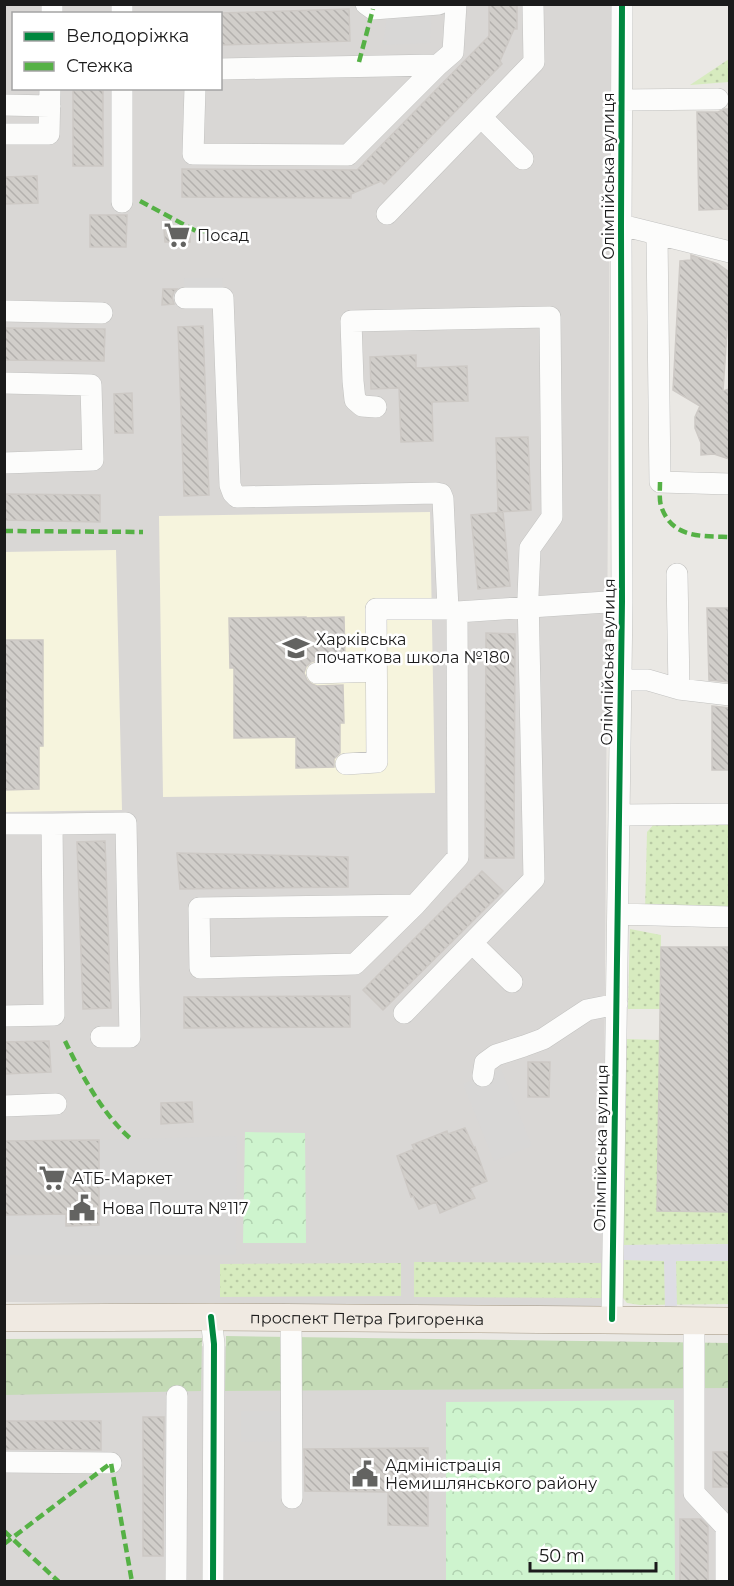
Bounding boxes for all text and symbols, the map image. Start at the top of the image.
legend [12,12,222,90]
text: Велодоріжка [66,25,189,47]
text: Стежка [66,55,133,77]
street label: Олімпійська вулиця [599,92,618,260]
supermarket icon: Посад [162,220,192,250]
place label: Посад [197,226,249,245]
street label: Олімпійська вулиця [597,578,619,746]
place label: Харківська початкова школа №180 [316,630,510,667]
school or university icon: Харківська початкова школа №180 [281,633,311,663]
street label: Олімпійська вулиця [590,1064,612,1232]
supermarket icon: АТБ-Маркет [37,1163,67,1193]
place label: АТБ-Маркет [72,1169,173,1188]
public building icon: Нова Пошта №117 [67,1193,97,1223]
place label: Нова Пошта №117 [102,1199,249,1218]
street label: проспект Петра Григоренка [250,1308,484,1329]
place label: Адміністрація Немишлянського району [385,1456,597,1493]
public building icon: Адміністрація Немишлянського району [350,1459,380,1489]
scale bar [530,1535,656,1573]
text: 50 m [539,1545,585,1567]

